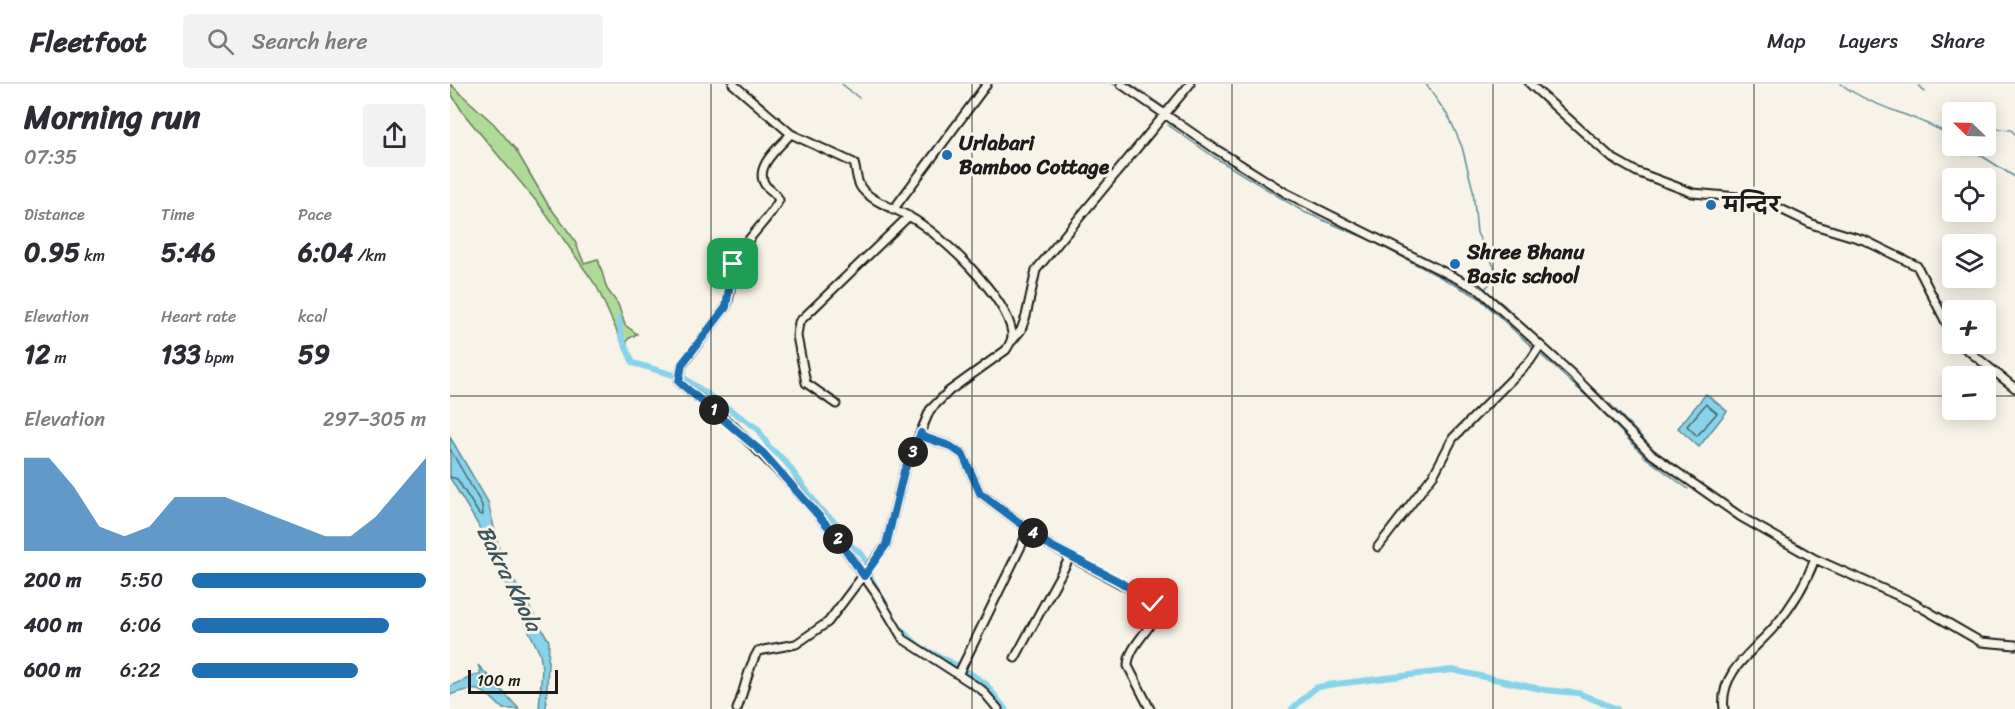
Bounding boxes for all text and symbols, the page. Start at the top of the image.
search box [183,14,603,68]
text: Fleetfoot [30,17,147,66]
text: Search here [252,22,368,61]
text: Map [1767,22,1806,60]
text: Layers [1839,22,1898,60]
text: Share [1931,22,1985,60]
icon: search [204,25,237,58]
text: Morning run [24,88,200,146]
north arrow [1942,102,1996,156]
map controls [1942,102,1996,420]
button: share [363,104,426,167]
place label: Urlabari Bamboo Cottage [959,124,1110,186]
text: 07:35 [24,140,77,175]
marker: Urlabari Bamboo Cottage [940,148,954,162]
button: locate [1942,168,1996,222]
place label: मन्दिर [1721,186,1781,224]
marker: मन्दिर [1704,198,1718,212]
text: Distance [24,200,85,229]
text: Time [161,200,195,229]
text: Pace [298,200,332,229]
text: 0.95 [24,229,80,275]
text: 5:46 [161,229,216,275]
text: 6:04 [298,229,353,275]
place label: Shree Bhanu Basic school [1466,233,1585,295]
button: layers [1942,234,1996,288]
pin [707,238,758,289]
text: km [80,241,105,270]
text: /km [353,241,386,270]
icon: arrive [716,247,749,280]
marker: Shree Bhanu Basic school [1448,257,1462,271]
button: + [1942,300,1996,354]
text: Elevation [24,302,89,331]
text: Heart rate [161,302,236,331]
text: kcal [298,302,327,331]
text: 12 [24,331,50,377]
text: 133 [161,331,201,377]
text: 59 [298,331,330,377]
text: m [50,343,67,372]
text: bpm [201,343,234,372]
button: − [1942,366,1996,420]
pin: 1 [699,395,729,425]
text: 1 [711,395,717,424]
text: Elevation [24,402,105,437]
text: 297–305 m [323,402,426,437]
pin: 3 [898,437,928,467]
text: 3 [909,437,917,466]
water label: Bakra Khola [466,518,554,640]
pin: 4 [1018,518,1048,548]
text: 4 [1028,518,1038,547]
pin: 2 [823,524,853,554]
text: 2 [833,524,843,553]
text: 200 m [24,563,81,598]
text: 5:50 [120,563,163,598]
pin [1127,578,1178,629]
icon: check [1136,587,1169,620]
text: 400 m [24,608,82,643]
text: 6:06 [120,608,161,643]
text: 600 m [24,653,81,688]
text: 6:22 [120,653,160,688]
text: 100 m [477,666,521,695]
scale bar [468,667,558,694]

